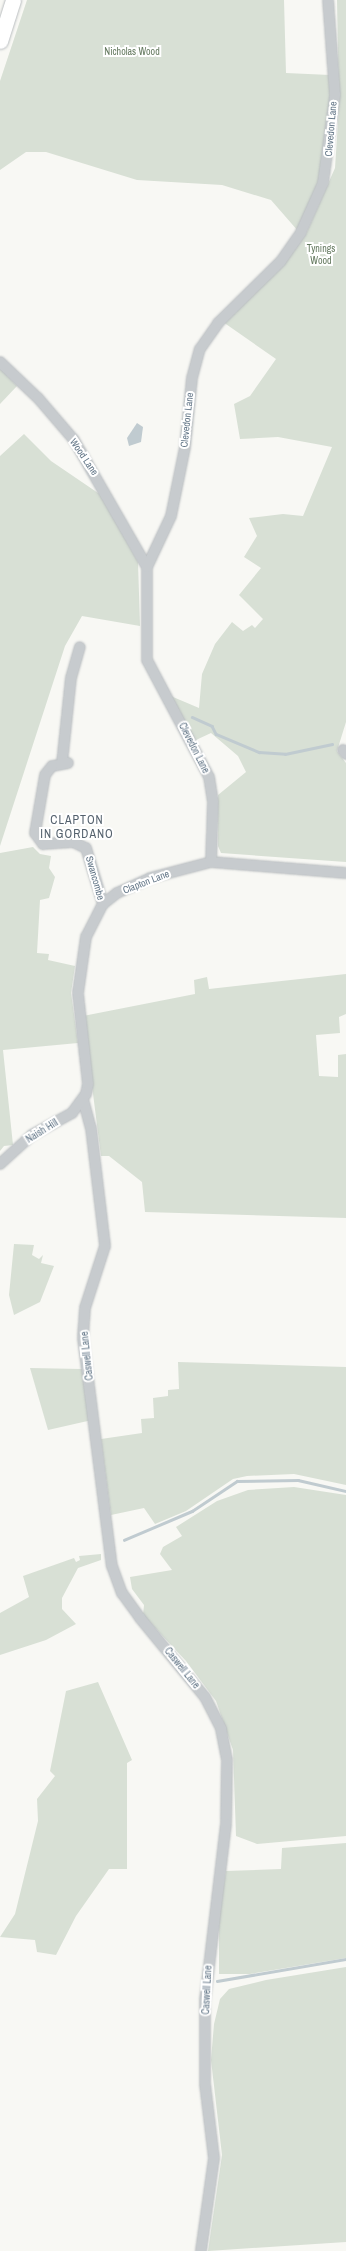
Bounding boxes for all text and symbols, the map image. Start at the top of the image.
park label: Nicholas Wood [104,46,160,58]
street label: Clevedon Lane [323,101,339,157]
park label: Tynings Wood [307,242,335,266]
street label: Clevedon Lane [178,392,196,448]
street label: Wood Lane [67,436,101,478]
street label: Clevedon Lane [176,721,212,775]
district label: CLAPTON IN GORDANO [40,814,114,842]
street label: Swancombe [83,855,107,901]
street label: Clapton Lane [121,868,171,896]
street label: Naish Hill [24,1116,60,1146]
street label: Caswell Lane [78,1331,96,1381]
street label: Caswell Lane [162,1645,202,1691]
street label: Caswell Lane [200,1965,214,2015]

